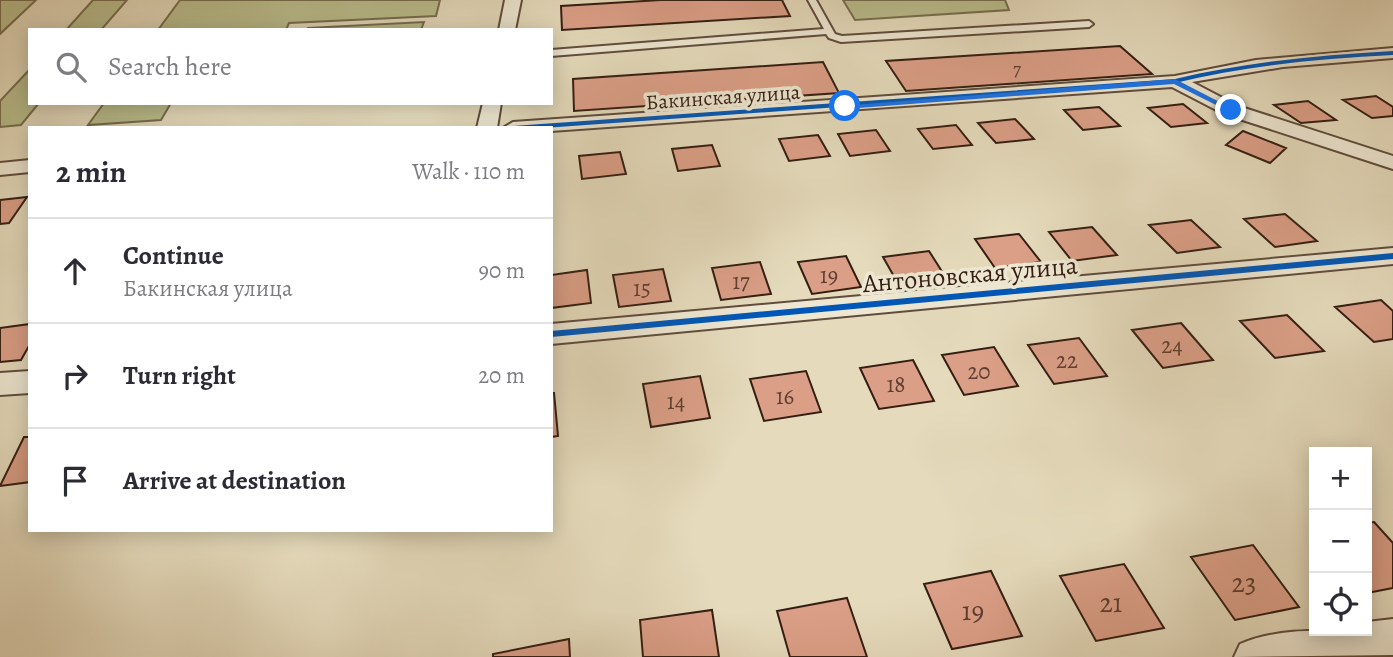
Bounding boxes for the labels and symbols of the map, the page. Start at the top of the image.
house number: 7 [1013,56,1021,82]
street label: Бакинская улица [645,78,801,116]
route start [829,90,860,121]
route end [1215,94,1246,125]
street label: Антоновская улица [860,248,1079,301]
house number: 19 [820,260,838,291]
house number: 17 [732,266,750,297]
house number: 15 [633,273,651,304]
house number: 24 [1161,330,1183,361]
house number: 22 [1056,345,1078,376]
house number: 20 [967,356,991,387]
house number: 18 [886,369,906,400]
house number: 16 [776,381,794,412]
house number: 14 [667,386,685,417]
house number: 23 [1232,564,1256,602]
house number: 21 [1100,584,1122,622]
house number: 19 [962,592,984,630]

